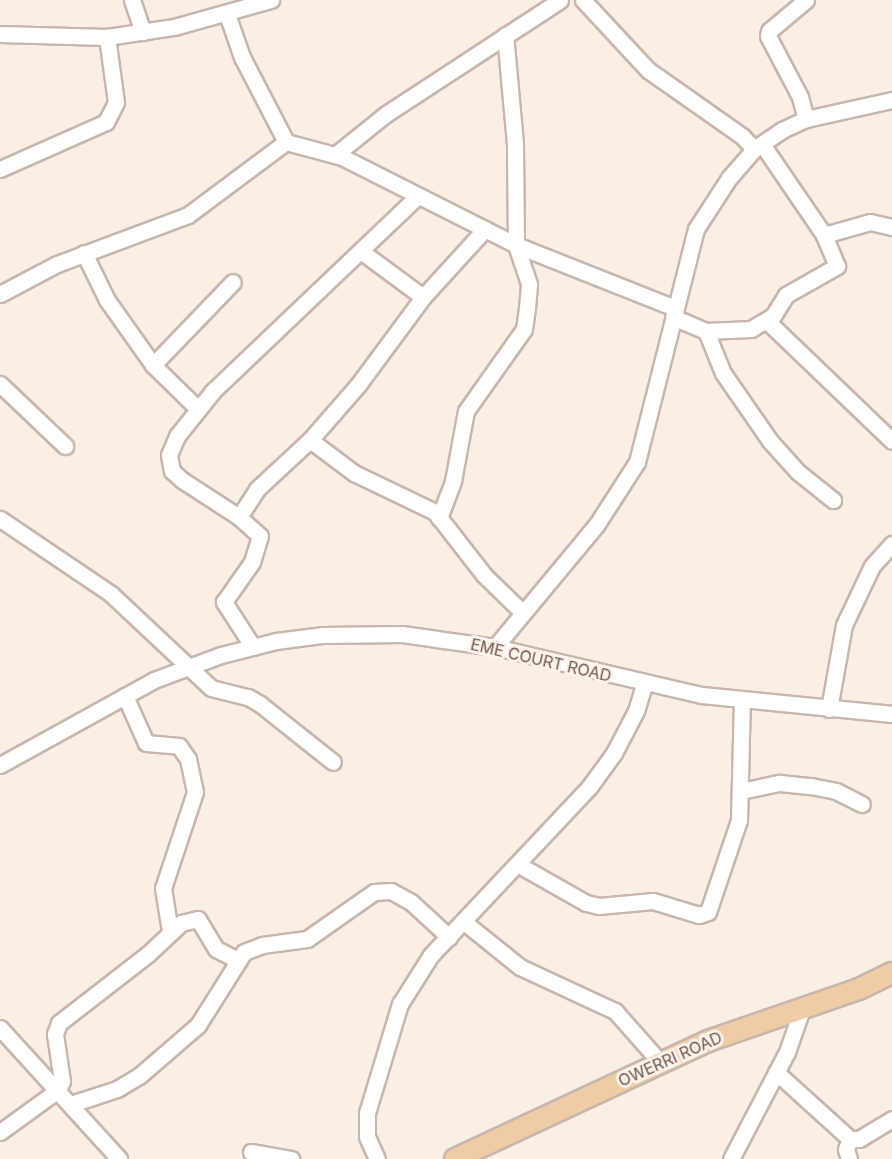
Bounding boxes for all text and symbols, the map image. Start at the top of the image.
street label: EME COURT ROAD [469,634,613,686]
street label: OWERRI ROAD [615,1028,725,1090]

